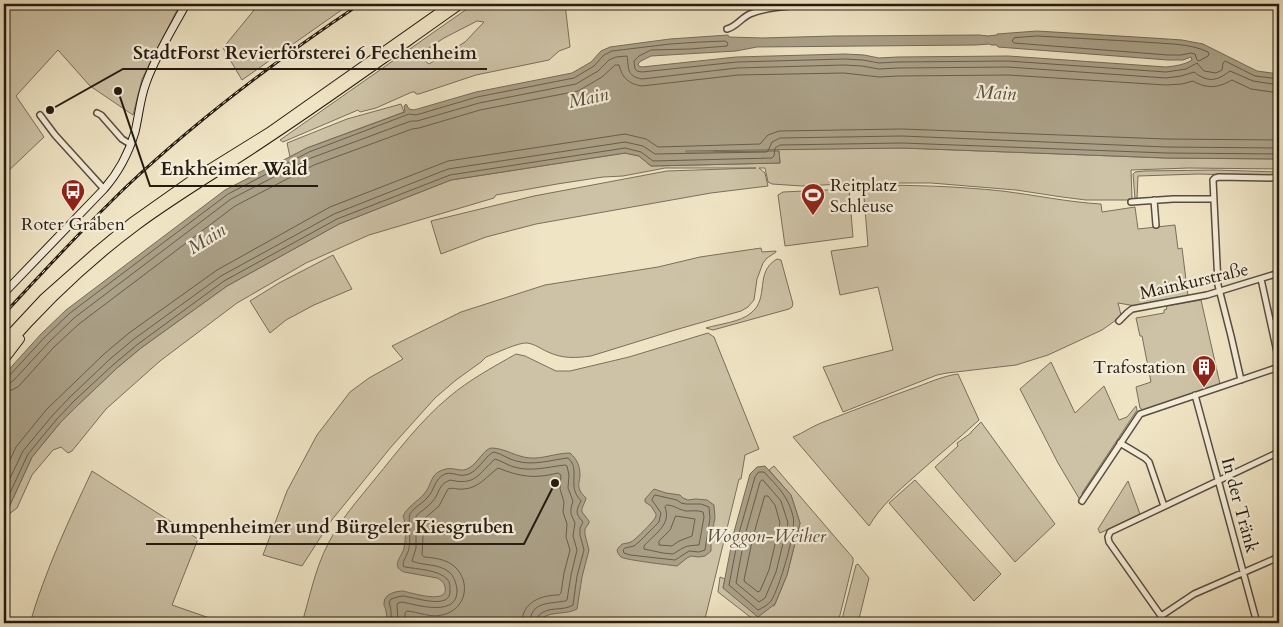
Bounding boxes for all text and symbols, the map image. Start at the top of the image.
callout: StadtForst Revierförsterei 6 Fechenheim [123,35,487,69]
text: StadtForst Revierförsterei 6 Fechenheim [133,40,478,66]
water label: Main [975,79,1018,107]
water label: Main [566,81,611,115]
callout: Enkheimer Wald [150,152,318,186]
text: Enkheimer Wald [160,156,308,182]
place label: Reitplatz Schleuse [830,173,897,219]
bus stop icon: Roter Graben [60,178,86,212]
sports icon: Reitplatz Schleuse [800,182,826,216]
place label: Roter Graben [21,212,126,237]
water label: Main [183,217,231,261]
street label: Mainkurstraße [1137,257,1251,306]
building icon: Trafostation [1191,354,1217,388]
place label: Trafostation [1093,355,1187,380]
street label: In der Tränk [1215,455,1264,556]
callout: Rumpenheimer und Bürgeler Kiesgruben [146,510,524,544]
text: Rumpenheimer und Bürgeler Kiesgruben [156,514,515,540]
water label: Woggon-Weiher [706,523,827,549]

